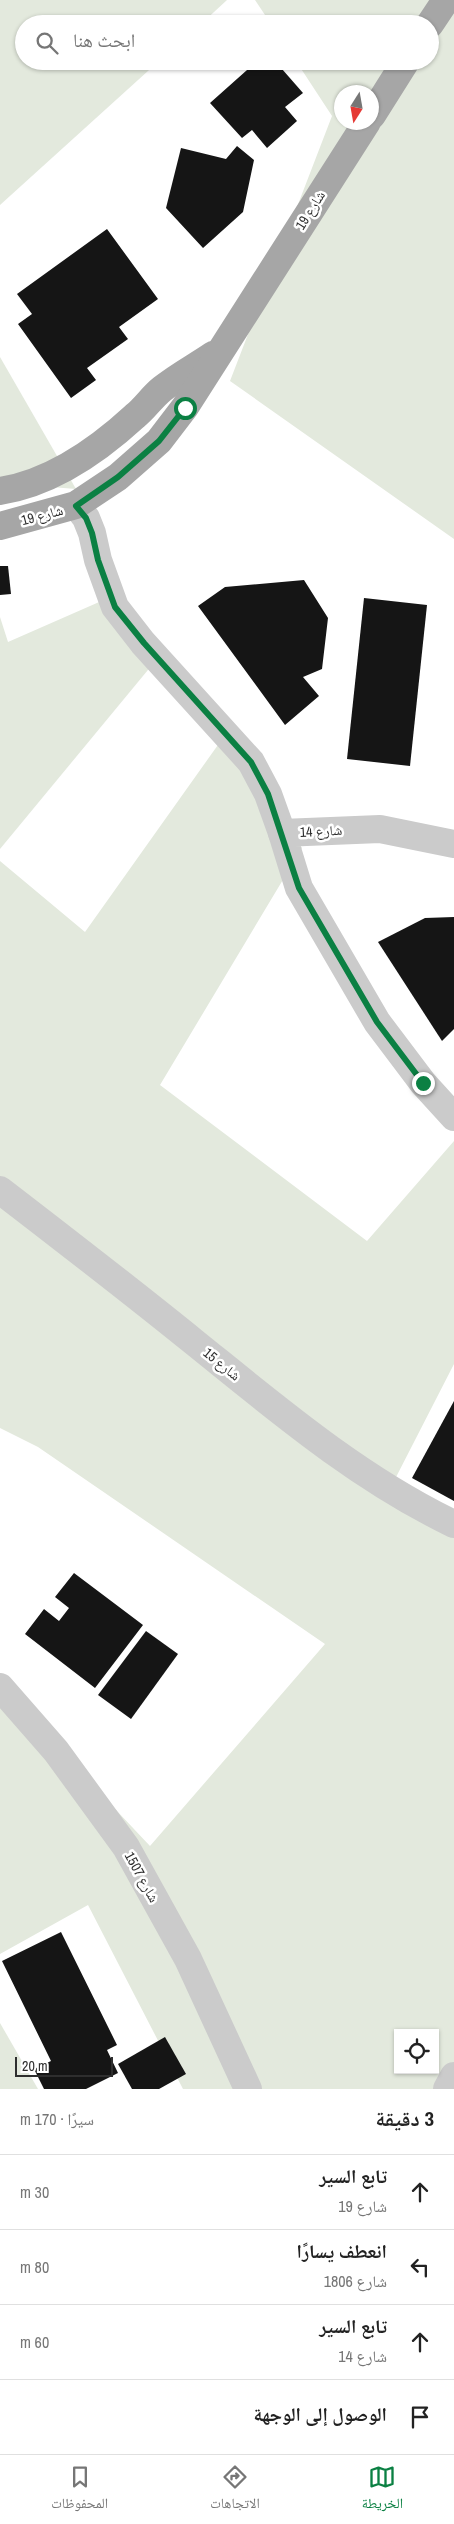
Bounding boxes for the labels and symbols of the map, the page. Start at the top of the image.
north arrow [334,85,379,130]
street label: شارع 19 [291,187,330,233]
route start [174,397,197,420]
street label: شارع 19 [19,501,65,530]
street label: شارع 14 [299,821,343,842]
route end [412,1072,435,1095]
street label: شارع 15 [199,1344,244,1385]
street label: شارع 1507 [120,1848,163,1906]
scale bar [15,2054,112,2077]

